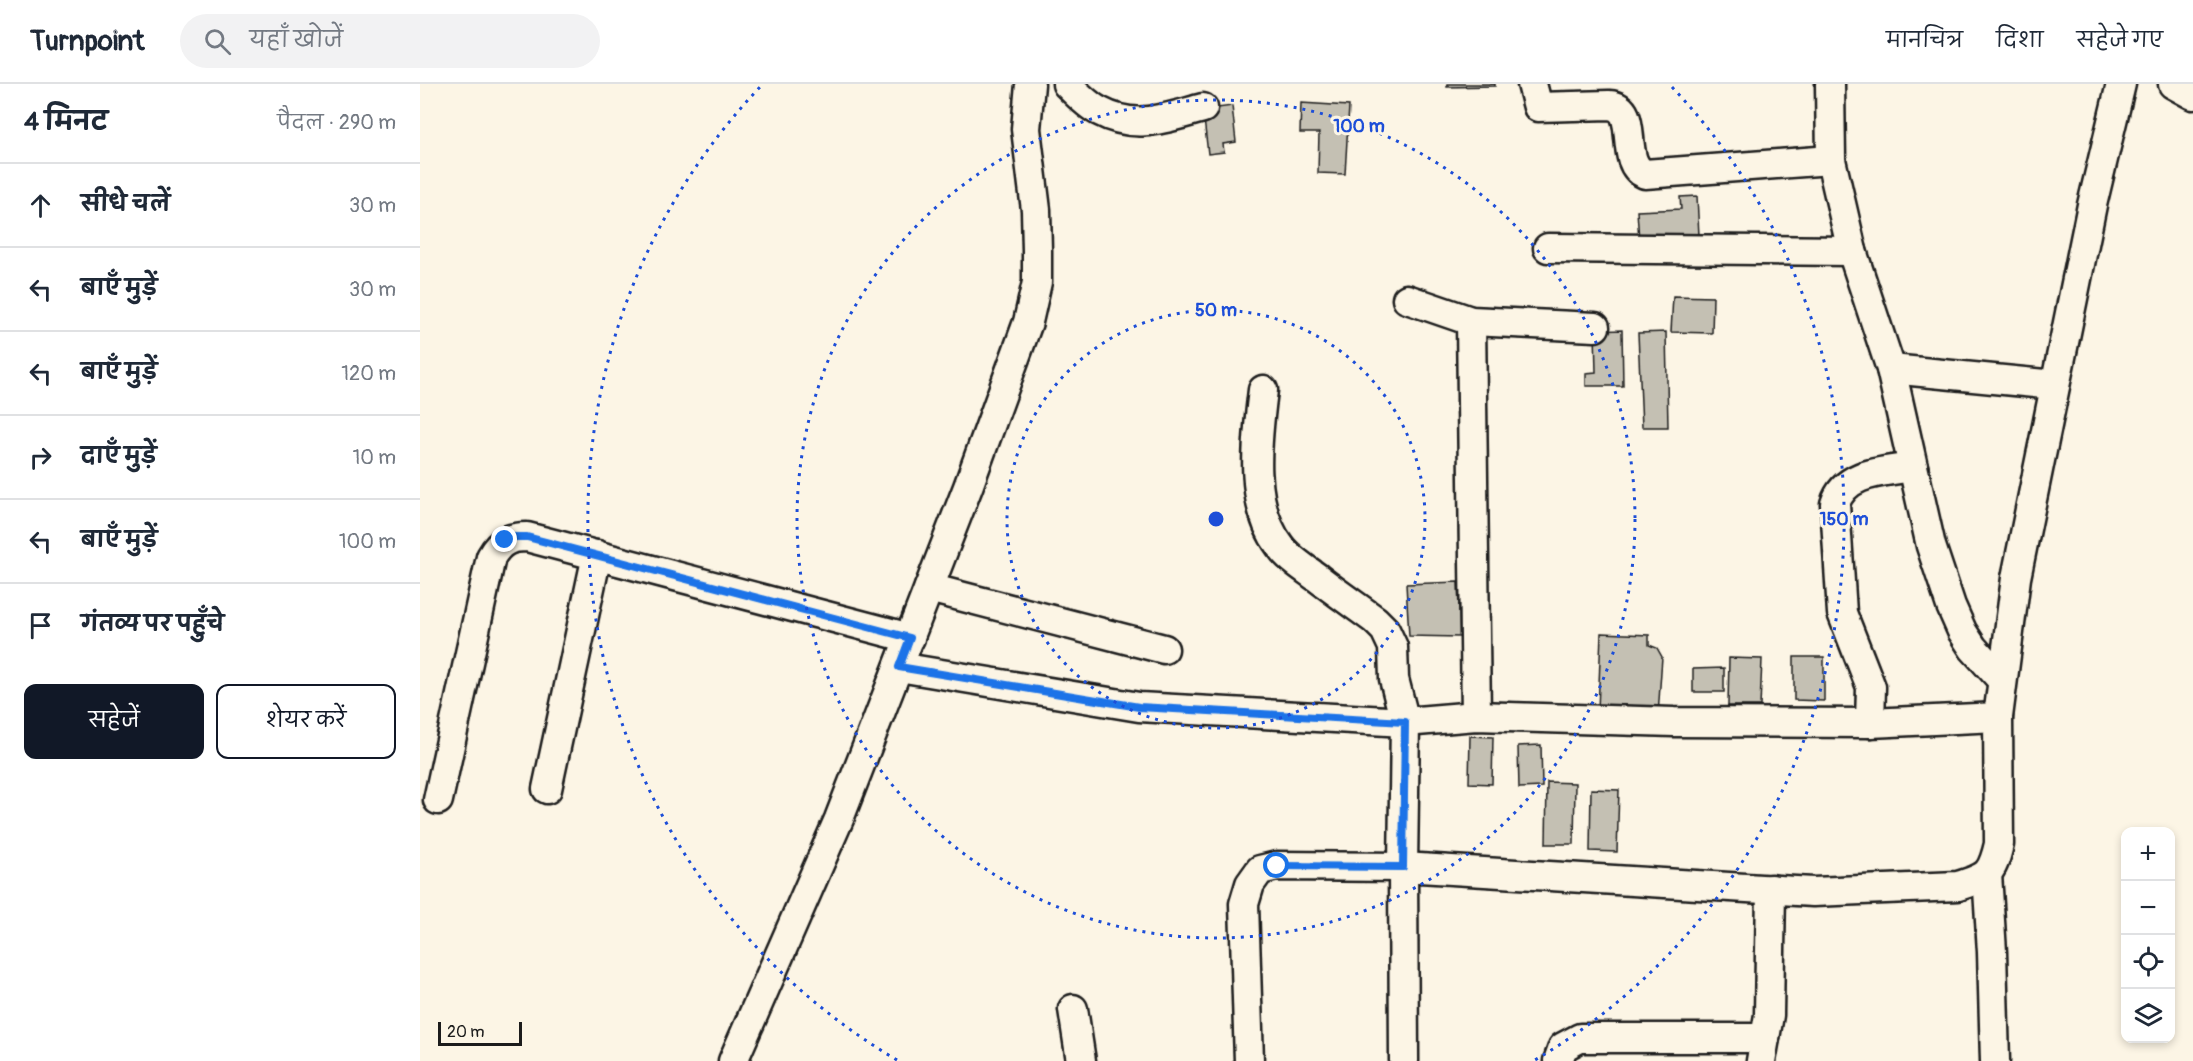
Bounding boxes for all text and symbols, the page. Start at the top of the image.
search box [180,14,600,68]
text: Turnpoint [30,24,144,59]
icon: search [201,25,234,58]
text: यहाँ खोजें [249,26,343,54]
text: मानचित्र [1886,27,1963,54]
text: दिशा [1996,27,2044,54]
text: सहेजे गए [2077,27,2163,54]
text: 4 मिनट [24,106,108,138]
text: पैदल · 290 m [277,110,396,135]
text: 100 m [1333,115,1385,138]
icon: ahead [24,189,57,222]
text: सीधे चलें [81,190,170,218]
text: 30 m [349,193,396,218]
icon: left [24,273,57,306]
text: बाएँ मुड़ें [81,274,157,302]
text: 30 m [349,277,396,302]
text: 50 m [1195,299,1237,322]
icon: left [24,357,57,390]
text: बाएँ मुड़ें [81,358,157,386]
text: 120 m [341,361,396,386]
icon: right [24,441,57,474]
text: दाएँ मुड़ें [81,442,157,470]
text: 10 m [352,445,396,470]
text: 150 m [1820,508,1869,531]
centre of rings [1206,509,1226,529]
icon: left [24,525,57,558]
text: बाएँ मुड़ें [81,526,157,554]
route end [491,526,517,552]
text: 100 m [339,529,396,554]
icon: arrive [24,609,57,642]
text: गंतव्य पर पहुँचे [81,610,224,638]
button: सहेजें [24,684,204,759]
button: शेयर करें [216,684,396,759]
map controls [2121,827,2175,1043]
button: + [2121,827,2175,881]
route start [1263,852,1289,878]
button: − [2121,881,2175,935]
button: locate [2121,935,2175,989]
button: layers [2121,989,2175,1043]
scale bar [438,1019,522,1046]
text: 20 m [447,1022,485,1042]

